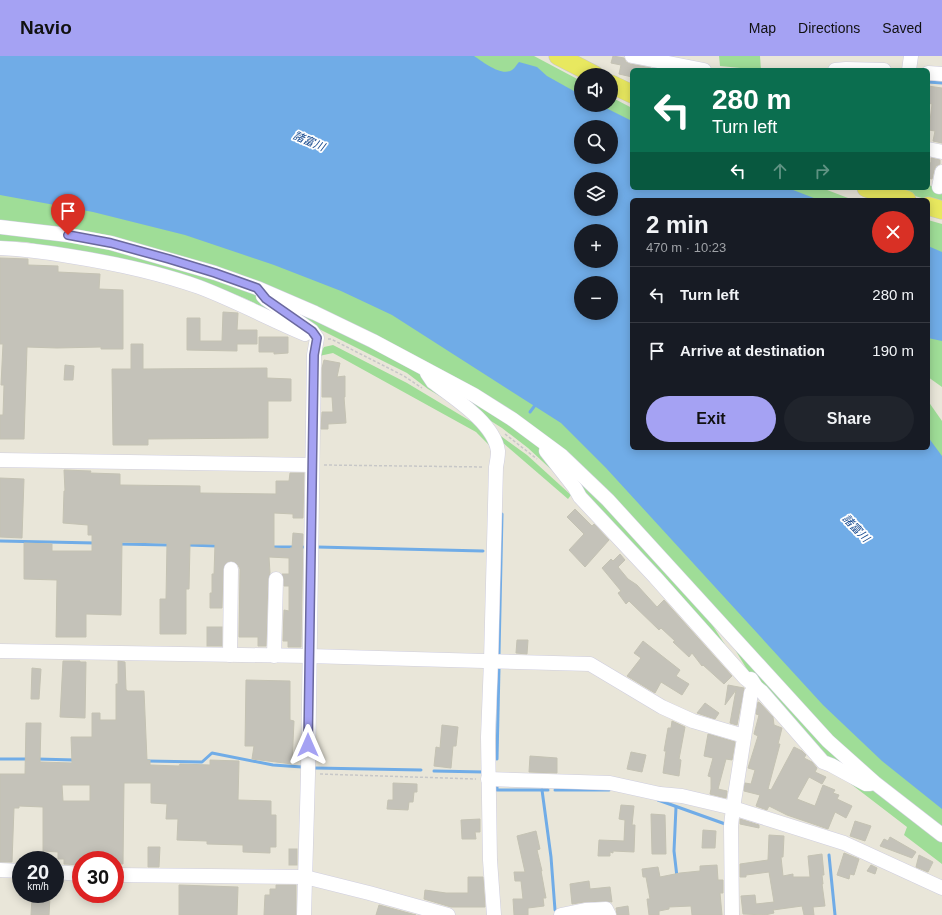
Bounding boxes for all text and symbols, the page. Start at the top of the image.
text: Navio [20,17,72,38]
text: Map [749,20,776,36]
text: Directions [798,20,860,36]
text: Saved [882,20,922,36]
map controls [574,68,618,320]
button: sound [574,68,618,112]
icon: left [646,84,698,136]
text: 280 m [712,84,791,115]
text: Turn left [712,117,777,137]
button: search [574,120,618,164]
water label: 諸富川 [291,129,327,153]
icon: left [727,160,749,182]
icon: ahead [769,160,791,182]
icon: right [811,160,833,182]
button: layers [574,172,618,216]
pin [51,194,85,235]
icon: arrive [57,200,79,222]
text: 2 min [646,211,709,238]
button: close [872,211,914,253]
button: + [574,224,618,268]
text: 470 m · 10:23 [646,240,726,255]
button: − [574,276,618,320]
icon: left [646,284,668,306]
text: Turn left [680,286,739,303]
text: 280 m [872,286,914,303]
icon: arrive [646,340,668,362]
text: Arrive at destination [680,342,825,359]
text: 190 m [872,342,914,359]
button: Exit [646,396,776,442]
button: Share [784,396,914,442]
water label: 諸富川 [840,512,872,545]
position arrow [287,724,329,766]
speed limit sign: 30 [72,851,124,903]
text: 20 [27,861,49,883]
text: km/h [27,881,49,892]

